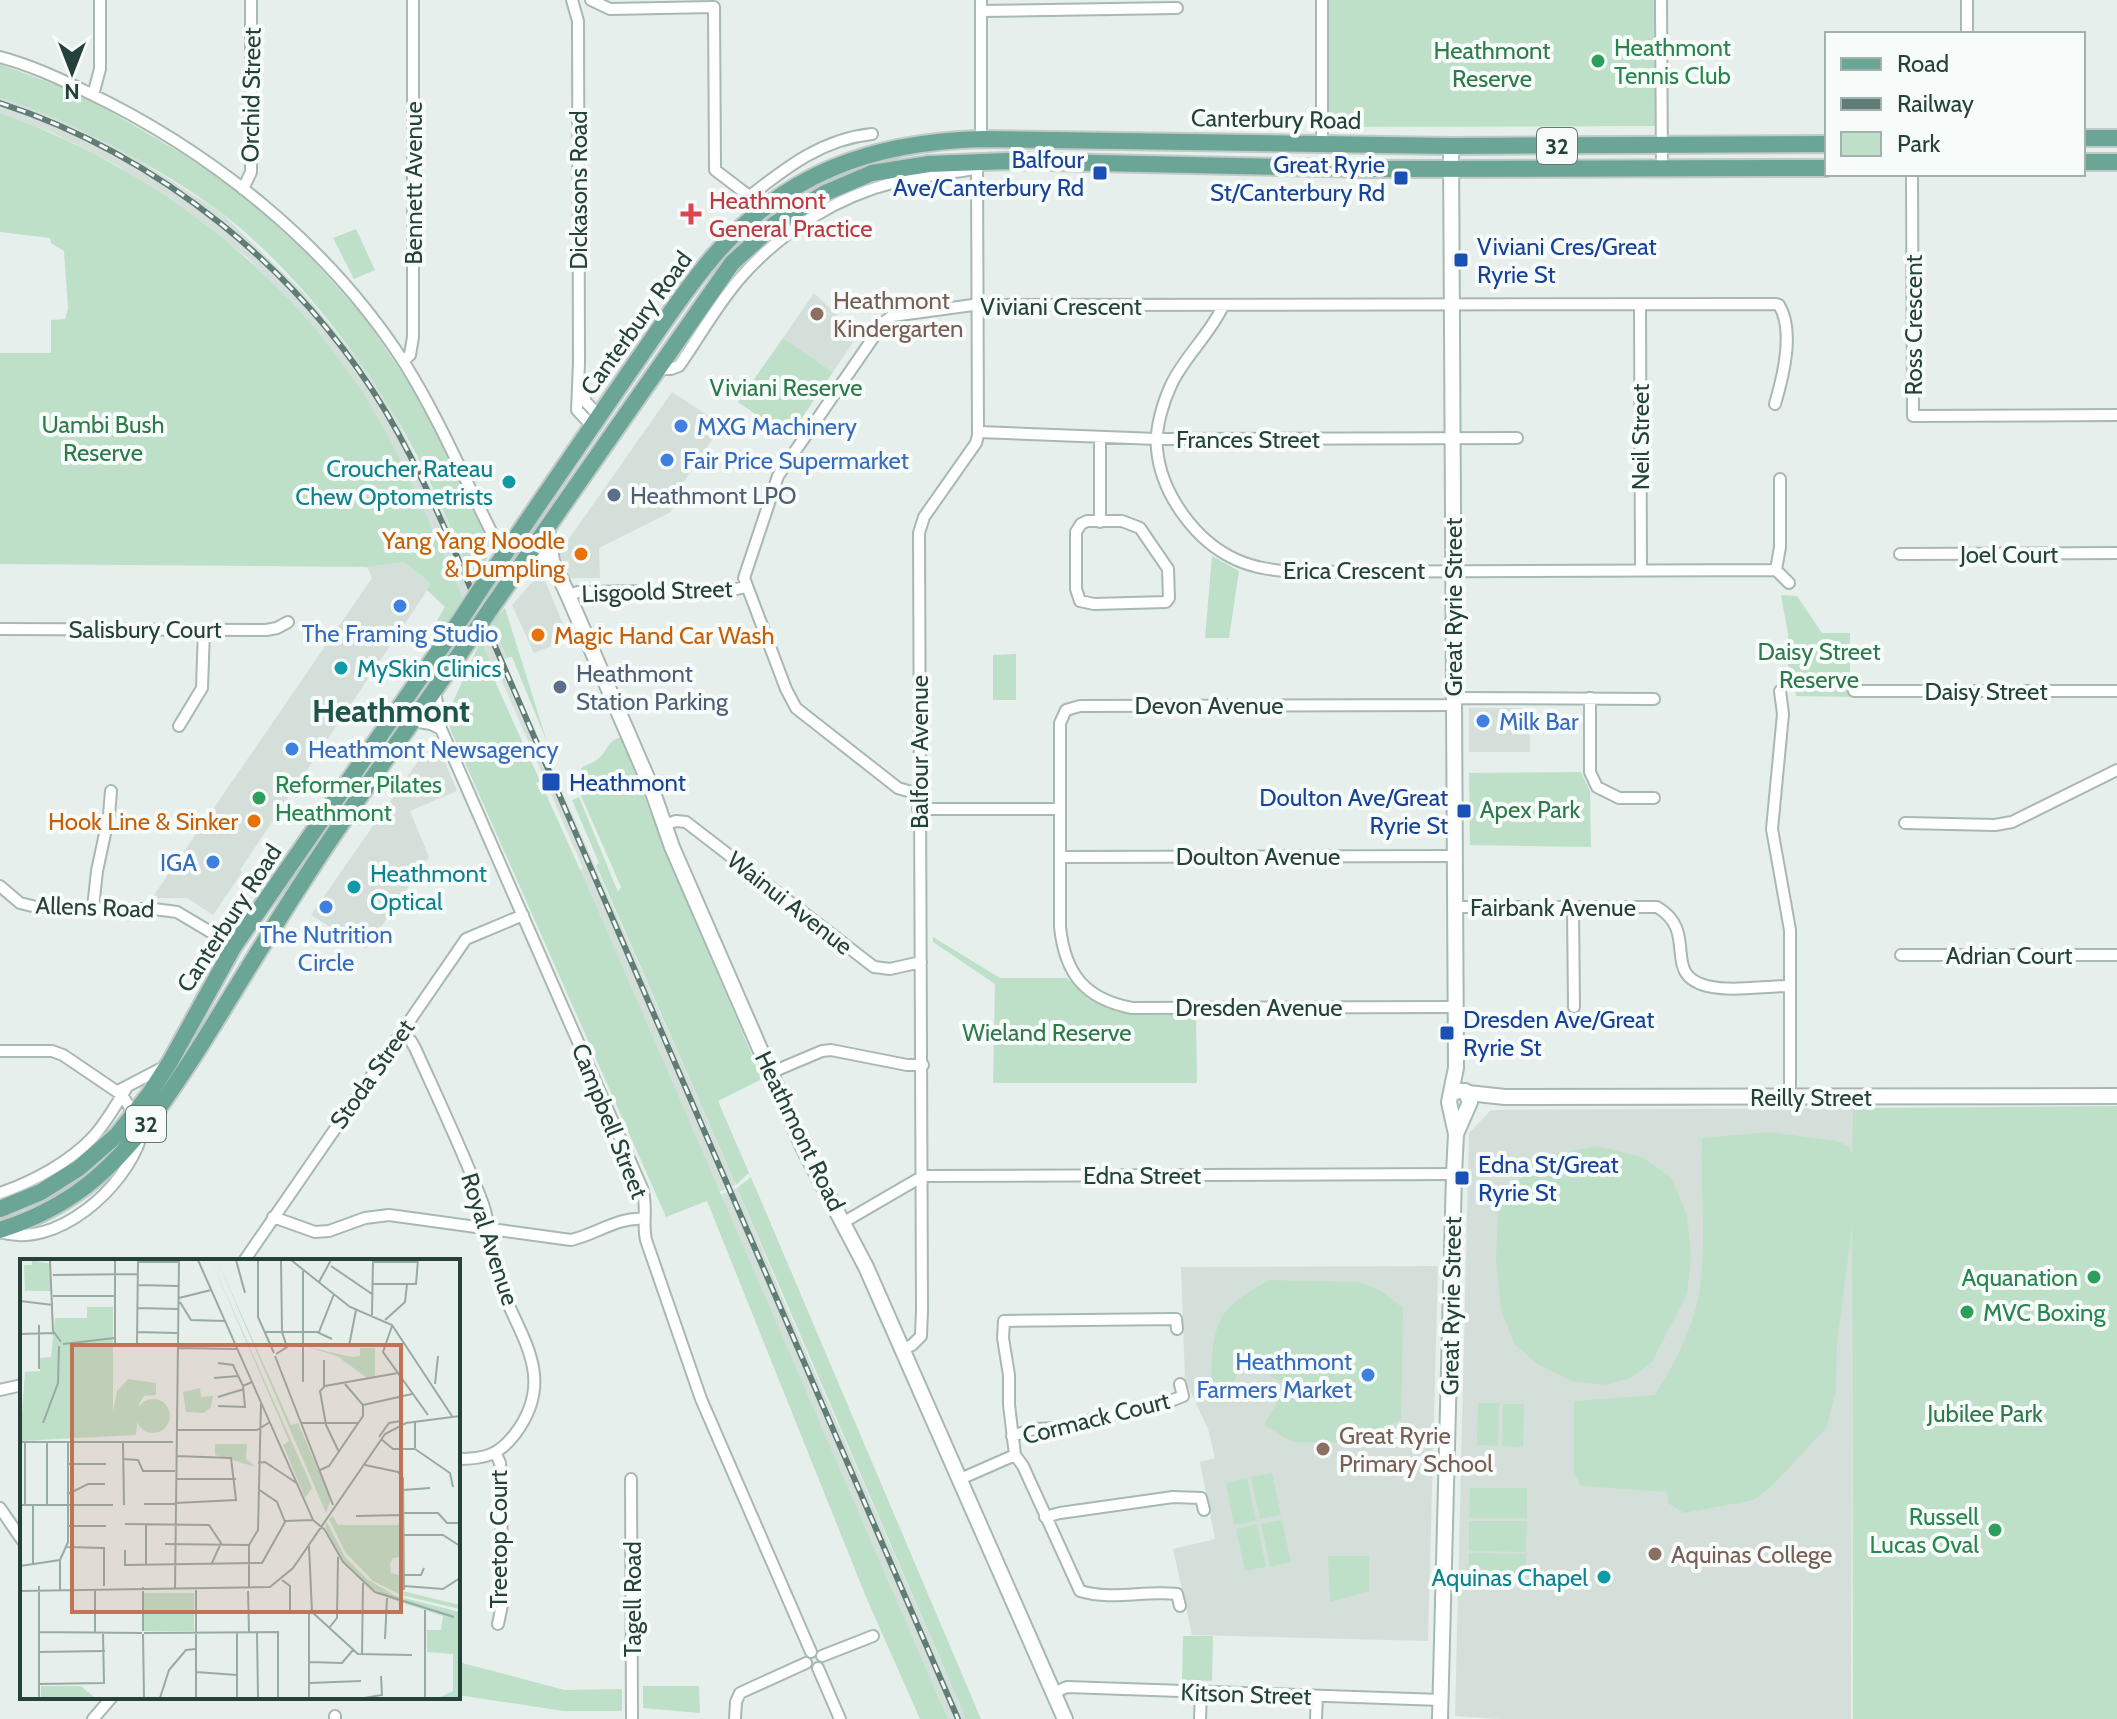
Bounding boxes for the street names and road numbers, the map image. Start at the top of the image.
street label: Orchid Street [235,27,267,163]
street label: Bennett Avenue [399,101,428,265]
street label: Canterbury Road [1191,103,1361,135]
street label: Dickasons Road [564,110,593,270]
road number: 32 [1537,128,1577,164]
street label: Canterbury Road [574,246,698,400]
street label: Ross Crescent [1899,255,1928,395]
street label: Viviani Crescent [980,292,1142,321]
street label: Neil Street [1626,384,1655,490]
street label: Frances Street [1176,425,1320,454]
street label: Great Ryrie Street [1439,518,1468,696]
street label: Joel Court [1959,540,2058,569]
street label: Erica Crescent [1283,556,1425,585]
street label: Lisgoold Street [581,574,733,608]
street label: Salisbury Court [68,615,222,644]
street label: Balfour Avenue [905,675,934,829]
street label: Daisy Street [1924,677,2048,706]
street label: Devon Avenue [1134,691,1284,720]
street label: Canterbury Road [170,839,288,997]
street label: Doulton Avenue [1176,842,1340,871]
street label: Wainui Avenue [722,845,858,961]
street label: Allens Road [35,890,155,924]
street label: Fairbank Avenue [1470,893,1636,922]
street label: Adrian Court [1946,941,2072,970]
street label: Dresden Avenue [1175,993,1343,1022]
street label: Stoda Street [324,1014,420,1134]
street label: Campbell Street [566,1039,654,1203]
street label: Heathmont Road [749,1046,851,1216]
street label: Reilly Street [1750,1083,1872,1112]
road number: 32 [126,1106,166,1142]
street label: Edna Street [1083,1161,1201,1190]
street label: Royal Avenue [455,1169,525,1309]
street label: Great Ryrie Street [1435,1216,1467,1396]
street label: Cormack Court [1019,1386,1173,1450]
street label: Treetop Court [484,1470,513,1608]
street label: Tagell Road [618,1541,647,1657]
street label: Kitson Street [1180,1677,1312,1711]

